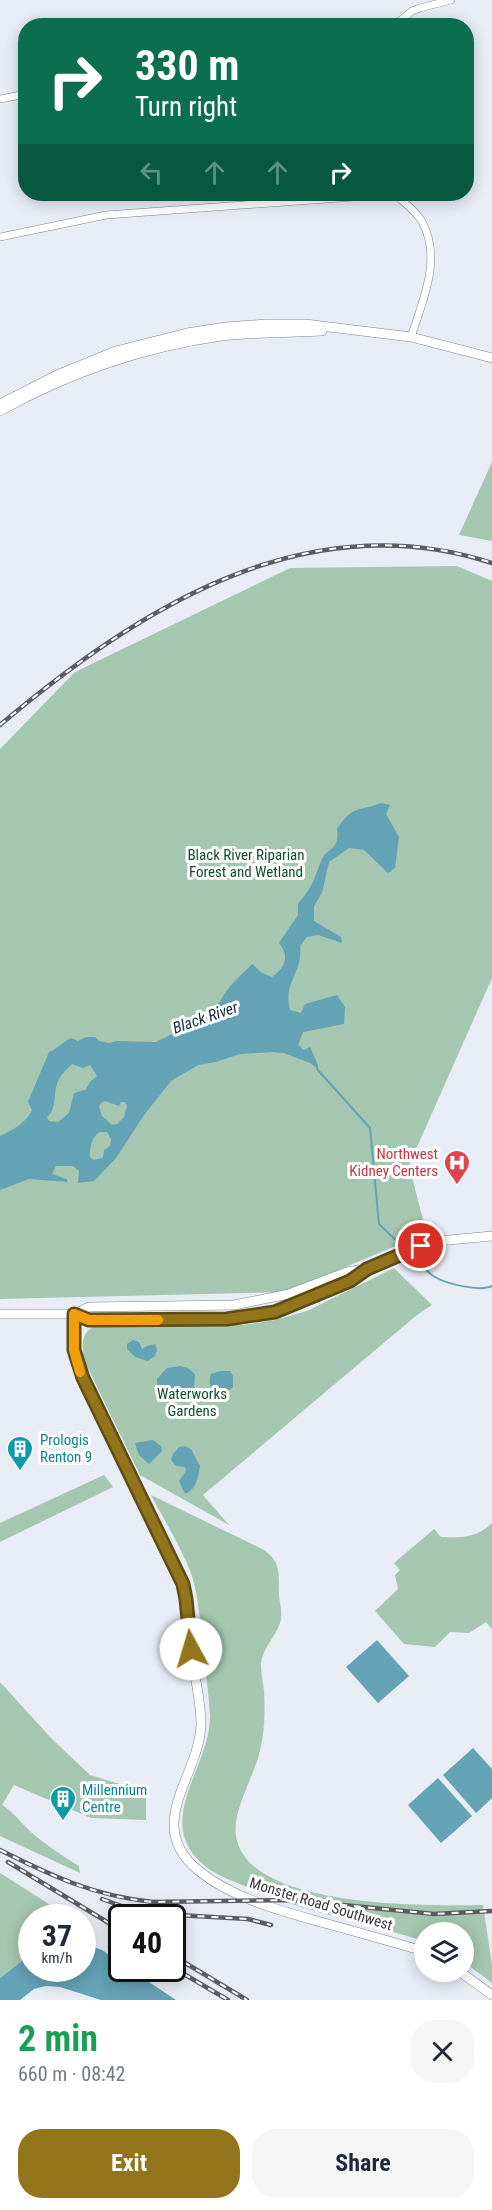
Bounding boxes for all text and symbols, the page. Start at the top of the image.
text: 330 m [135,41,240,90]
icon: right [36,42,114,120]
text: Turn right [135,91,237,123]
icon: left [135,156,168,189]
icon: ahead [198,156,231,189]
icon: ahead [261,156,294,189]
icon: right [324,156,357,189]
park label: Black River Riparian Forest and Wetland [187,846,305,881]
water label: Black River [170,997,241,1037]
place label: Northwest Kidney Centers [349,1145,438,1180]
hospital icon: Northwest Kidney Centers [442,1148,472,1186]
pin [395,1220,446,1271]
icon: arrive [404,1229,437,1262]
park label: Waterworks Gardens [157,1385,227,1420]
place label: Prologis Renton 9 [40,1431,92,1466]
building icon: Prologis Renton 9 [5,1434,35,1472]
position arrow [159,1617,223,1681]
place label: Millennium Centre [82,1781,147,1816]
building icon: Millennium Centre [48,1784,78,1822]
street label: Monster Road Southwest [247,1874,395,1934]
speed limit sign: 40 [108,1904,186,1982]
text: 37 [42,1918,72,1953]
map controls [414,1922,474,1982]
button: layers [414,1922,474,1982]
text: km/h [42,1949,72,1967]
text: 2 min [18,2018,98,2060]
button: close [411,2020,474,2083]
text: 660 m · 08:42 [18,2062,125,2086]
button: Exit [18,2129,240,2198]
button: Share [252,2129,474,2198]

